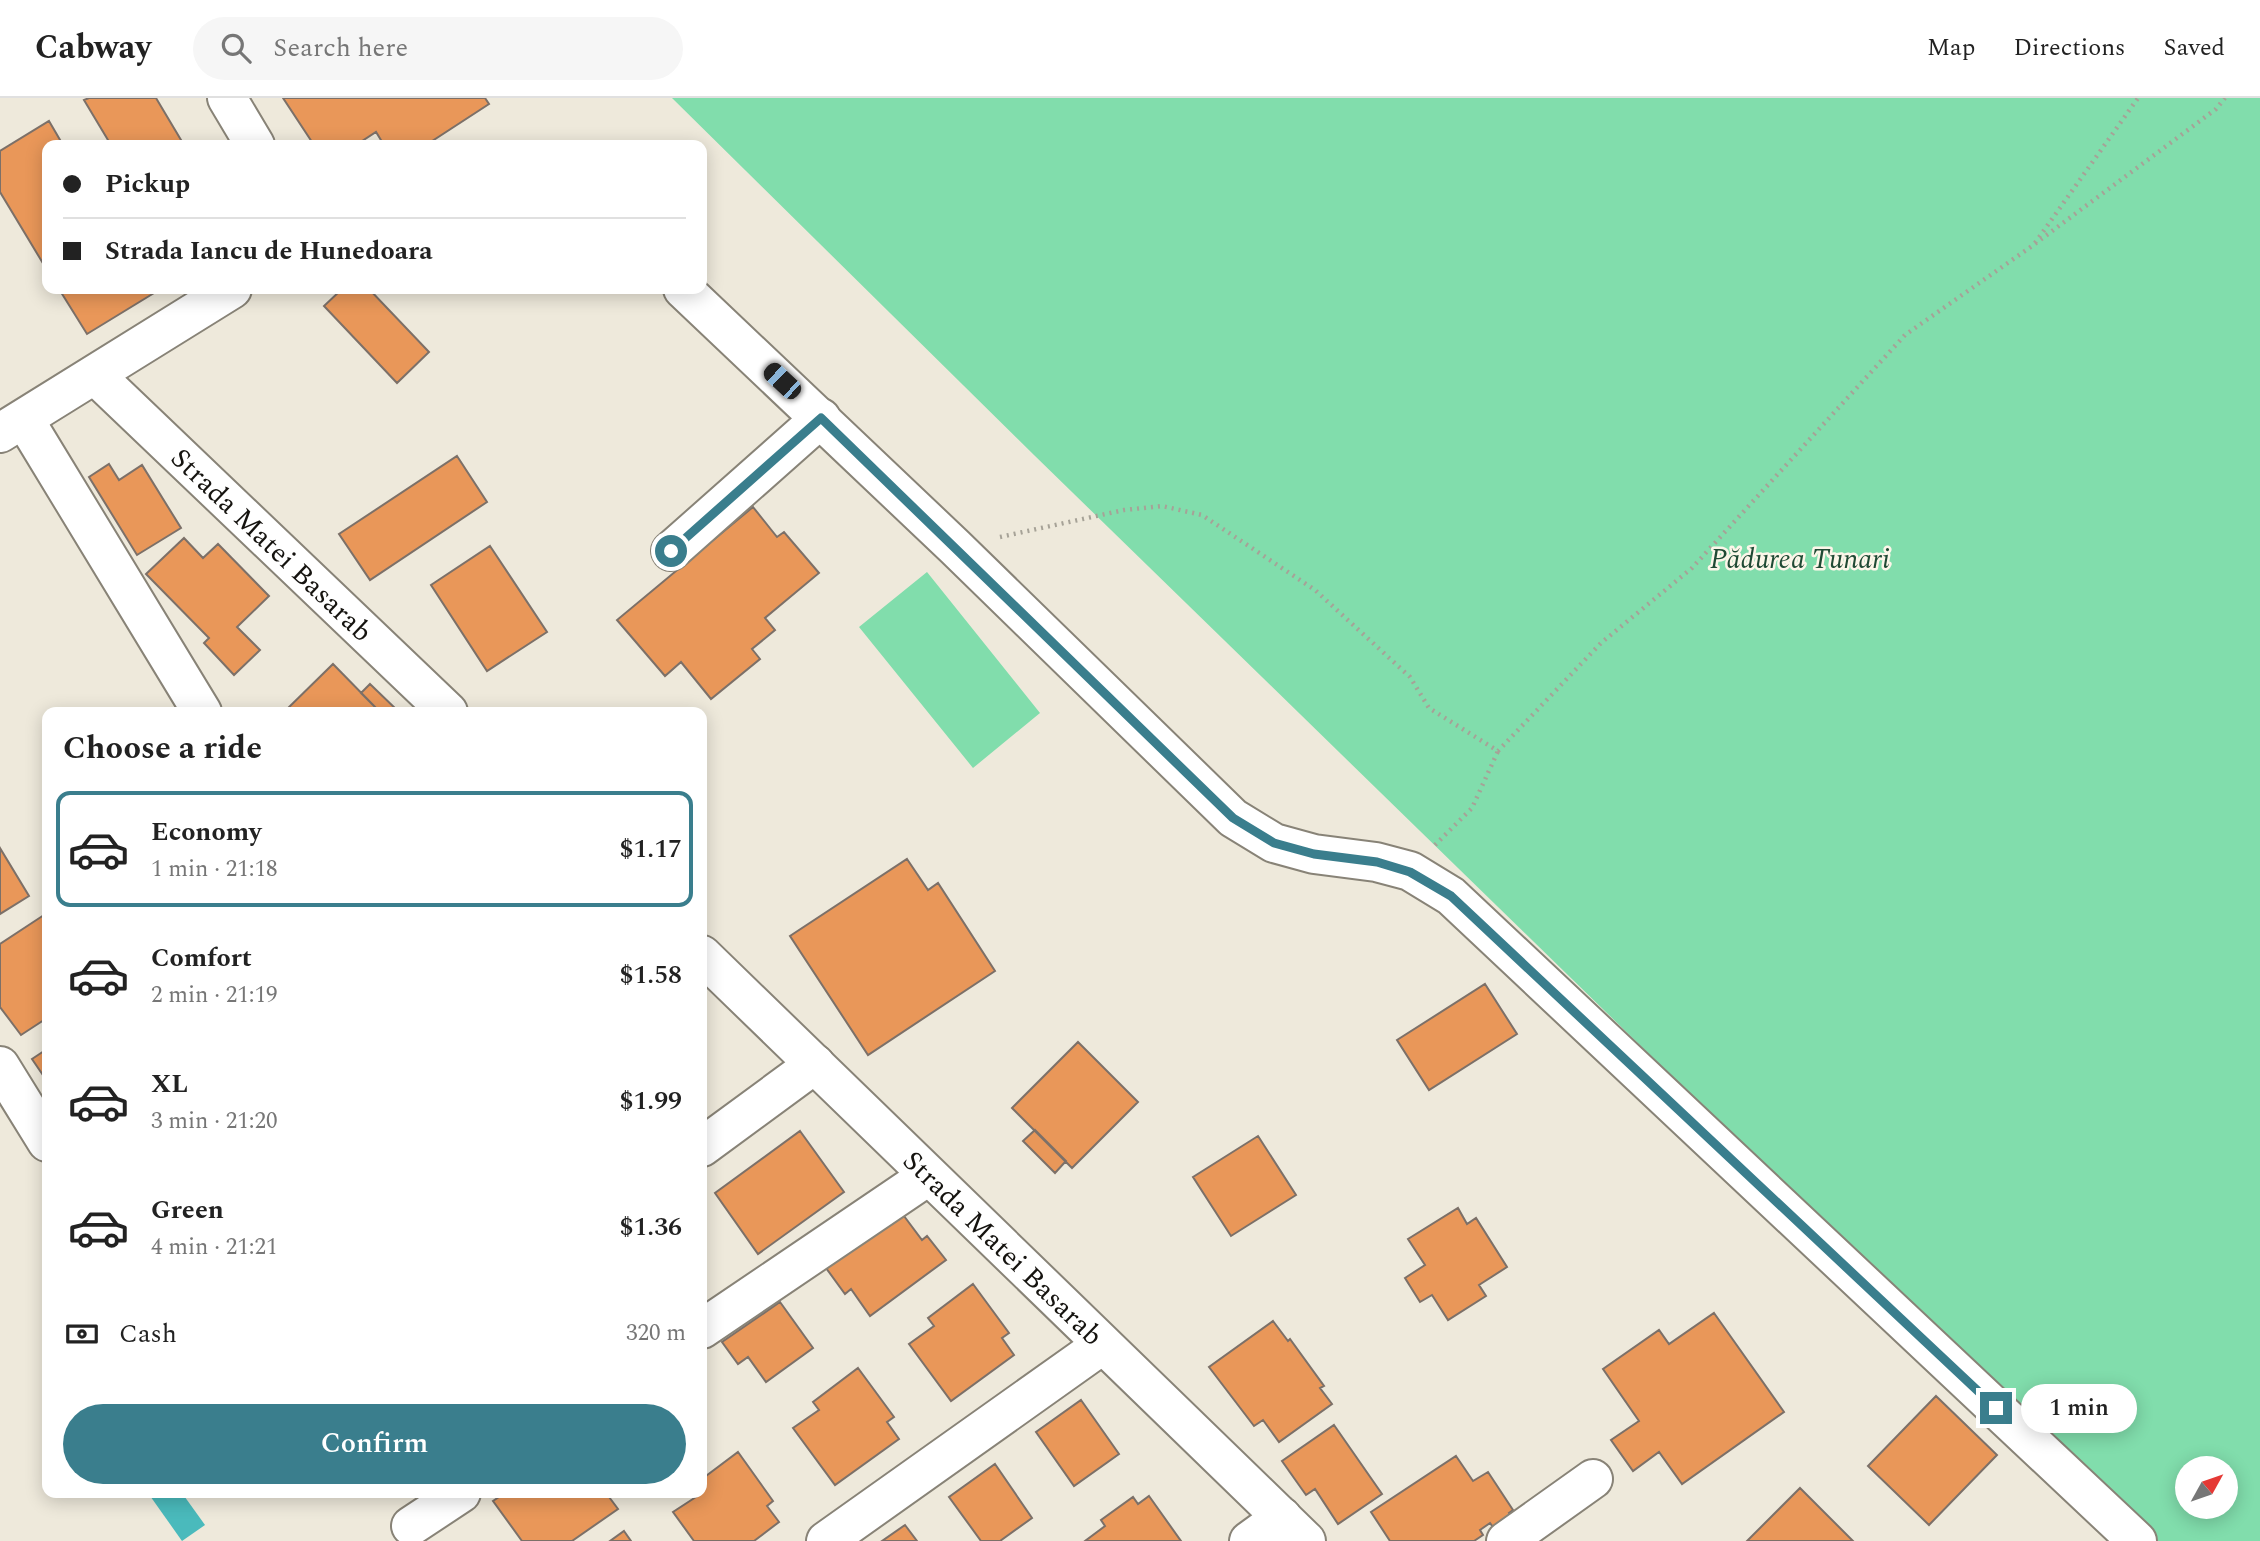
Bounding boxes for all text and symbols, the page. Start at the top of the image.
search box [193,17,683,80]
text: Cabway [35,23,151,73]
text: Search here [273,28,408,68]
icon: search [217,29,255,67]
text: Map [1927,30,1975,66]
text: Directions [2013,30,2125,66]
text: Saved [2163,30,2225,66]
text: Pickup [105,164,190,204]
text: Strada Iancu de Hunedoara [105,231,433,271]
car [760,359,805,403]
street label: Strada Matei Basarab [160,438,382,652]
route start [655,535,687,567]
park label: Pădurea Tunari [1710,538,1890,581]
text: Choose a ride [63,724,262,773]
text: Economy [151,812,261,852]
icon: car [67,818,130,881]
text: $1.17 [619,829,682,869]
text: 1 min · 21:18 [151,852,278,887]
text: Comfort [151,938,252,978]
icon: car [67,944,130,1007]
text: $1.58 [619,955,682,995]
text: 2 min · 21:19 [151,978,278,1013]
text: XL [151,1064,188,1104]
icon: car [67,1070,130,1133]
text: $1.99 [619,1081,682,1121]
text: 3 min · 21:20 [151,1104,278,1139]
street label: Strada Matei Basarab [892,1141,1113,1356]
text: Green [151,1190,224,1230]
icon: car [67,1196,130,1259]
text: $1.36 [619,1207,682,1247]
text: 4 min · 21:21 [151,1230,278,1265]
text: Cash [119,1314,177,1354]
icon: cash [63,1315,101,1353]
text: 320 m [626,1316,686,1351]
callout: 1 min [2021,1384,2136,1432]
text: 1 min [2049,1391,2109,1426]
route end [1980,1392,2012,1424]
button: Confirm [63,1404,686,1484]
north arrow [2175,1456,2238,1519]
map controls [2175,1456,2238,1519]

